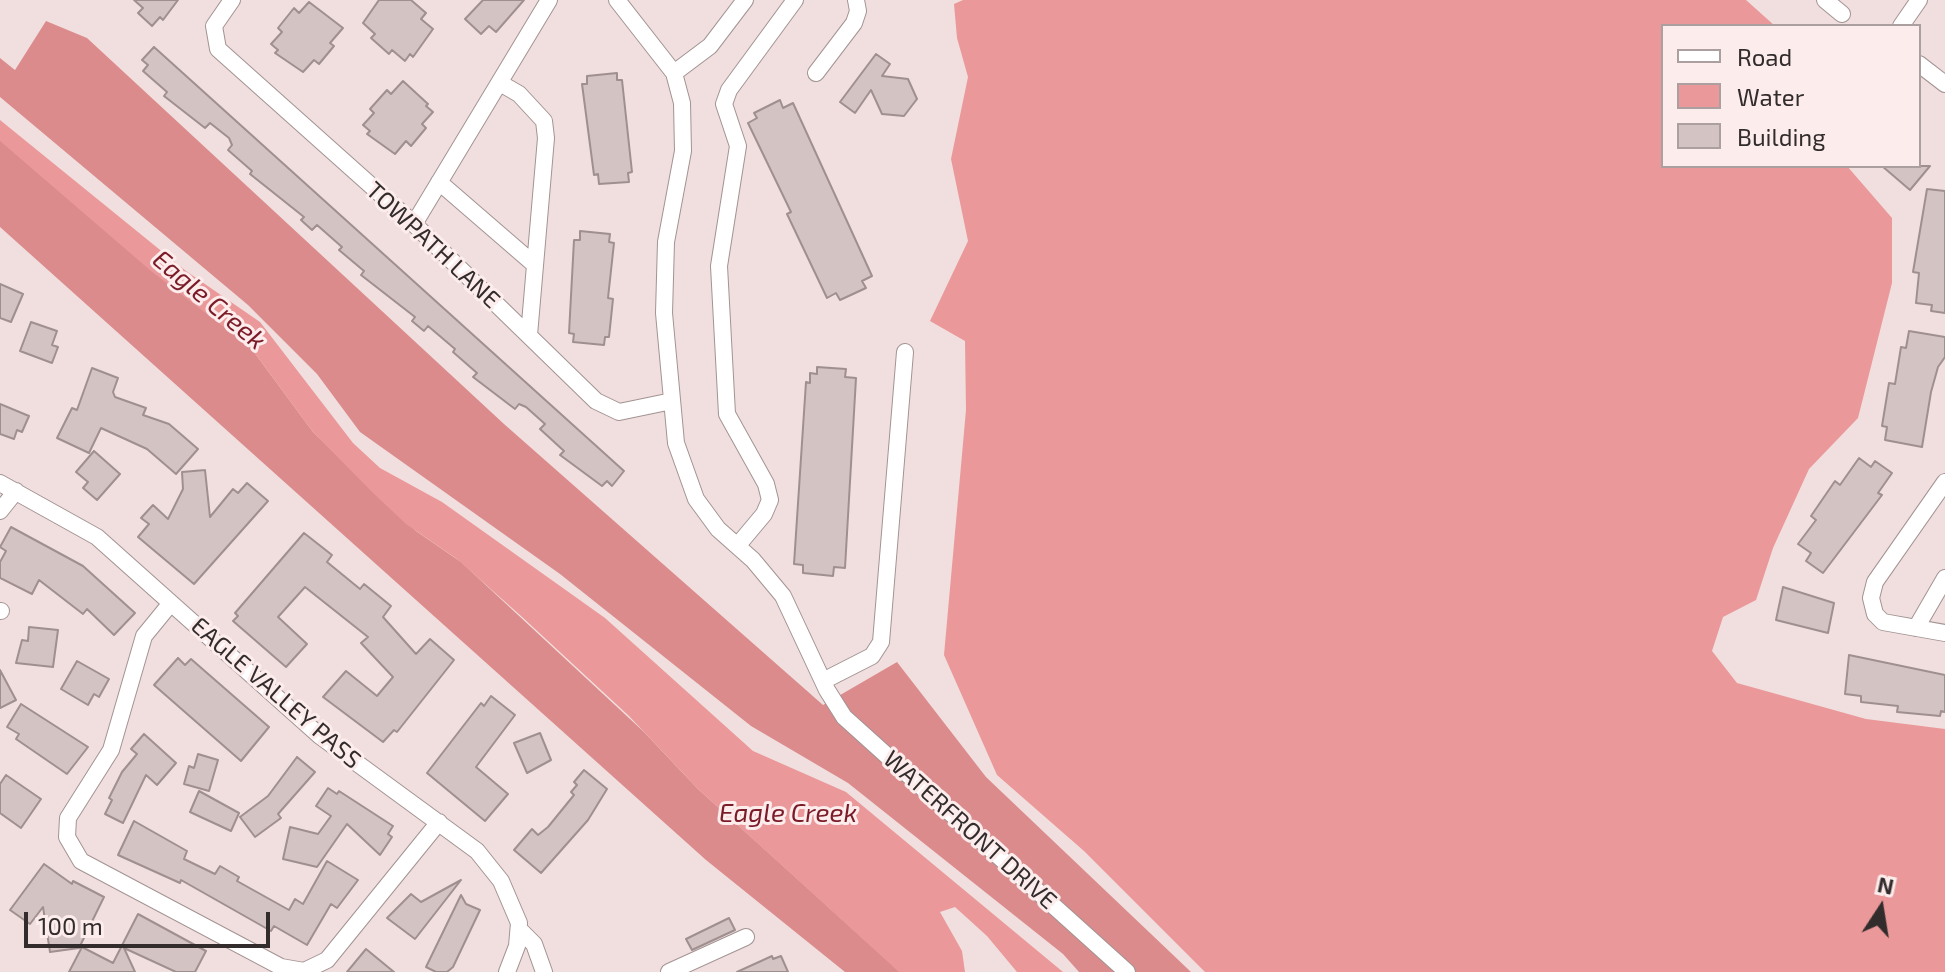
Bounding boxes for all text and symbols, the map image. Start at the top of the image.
legend [1661,24,1921,168]
text: Road [1737,42,1792,71]
text: Water [1737,82,1804,111]
text: Building [1737,122,1826,151]
street label: TOWPATH LANE [360,176,506,314]
water label: Eagle Creek [146,244,272,356]
street label: EAGLE VALLEY PASS [185,611,367,775]
street label: WATERFRONT DRIVE [877,745,1063,915]
water label: Eagle Creek [719,797,857,829]
north arrow [1841,868,1921,948]
text: N [1876,870,1896,899]
scale bar [28,896,274,946]
text: 100 m [38,911,103,940]

